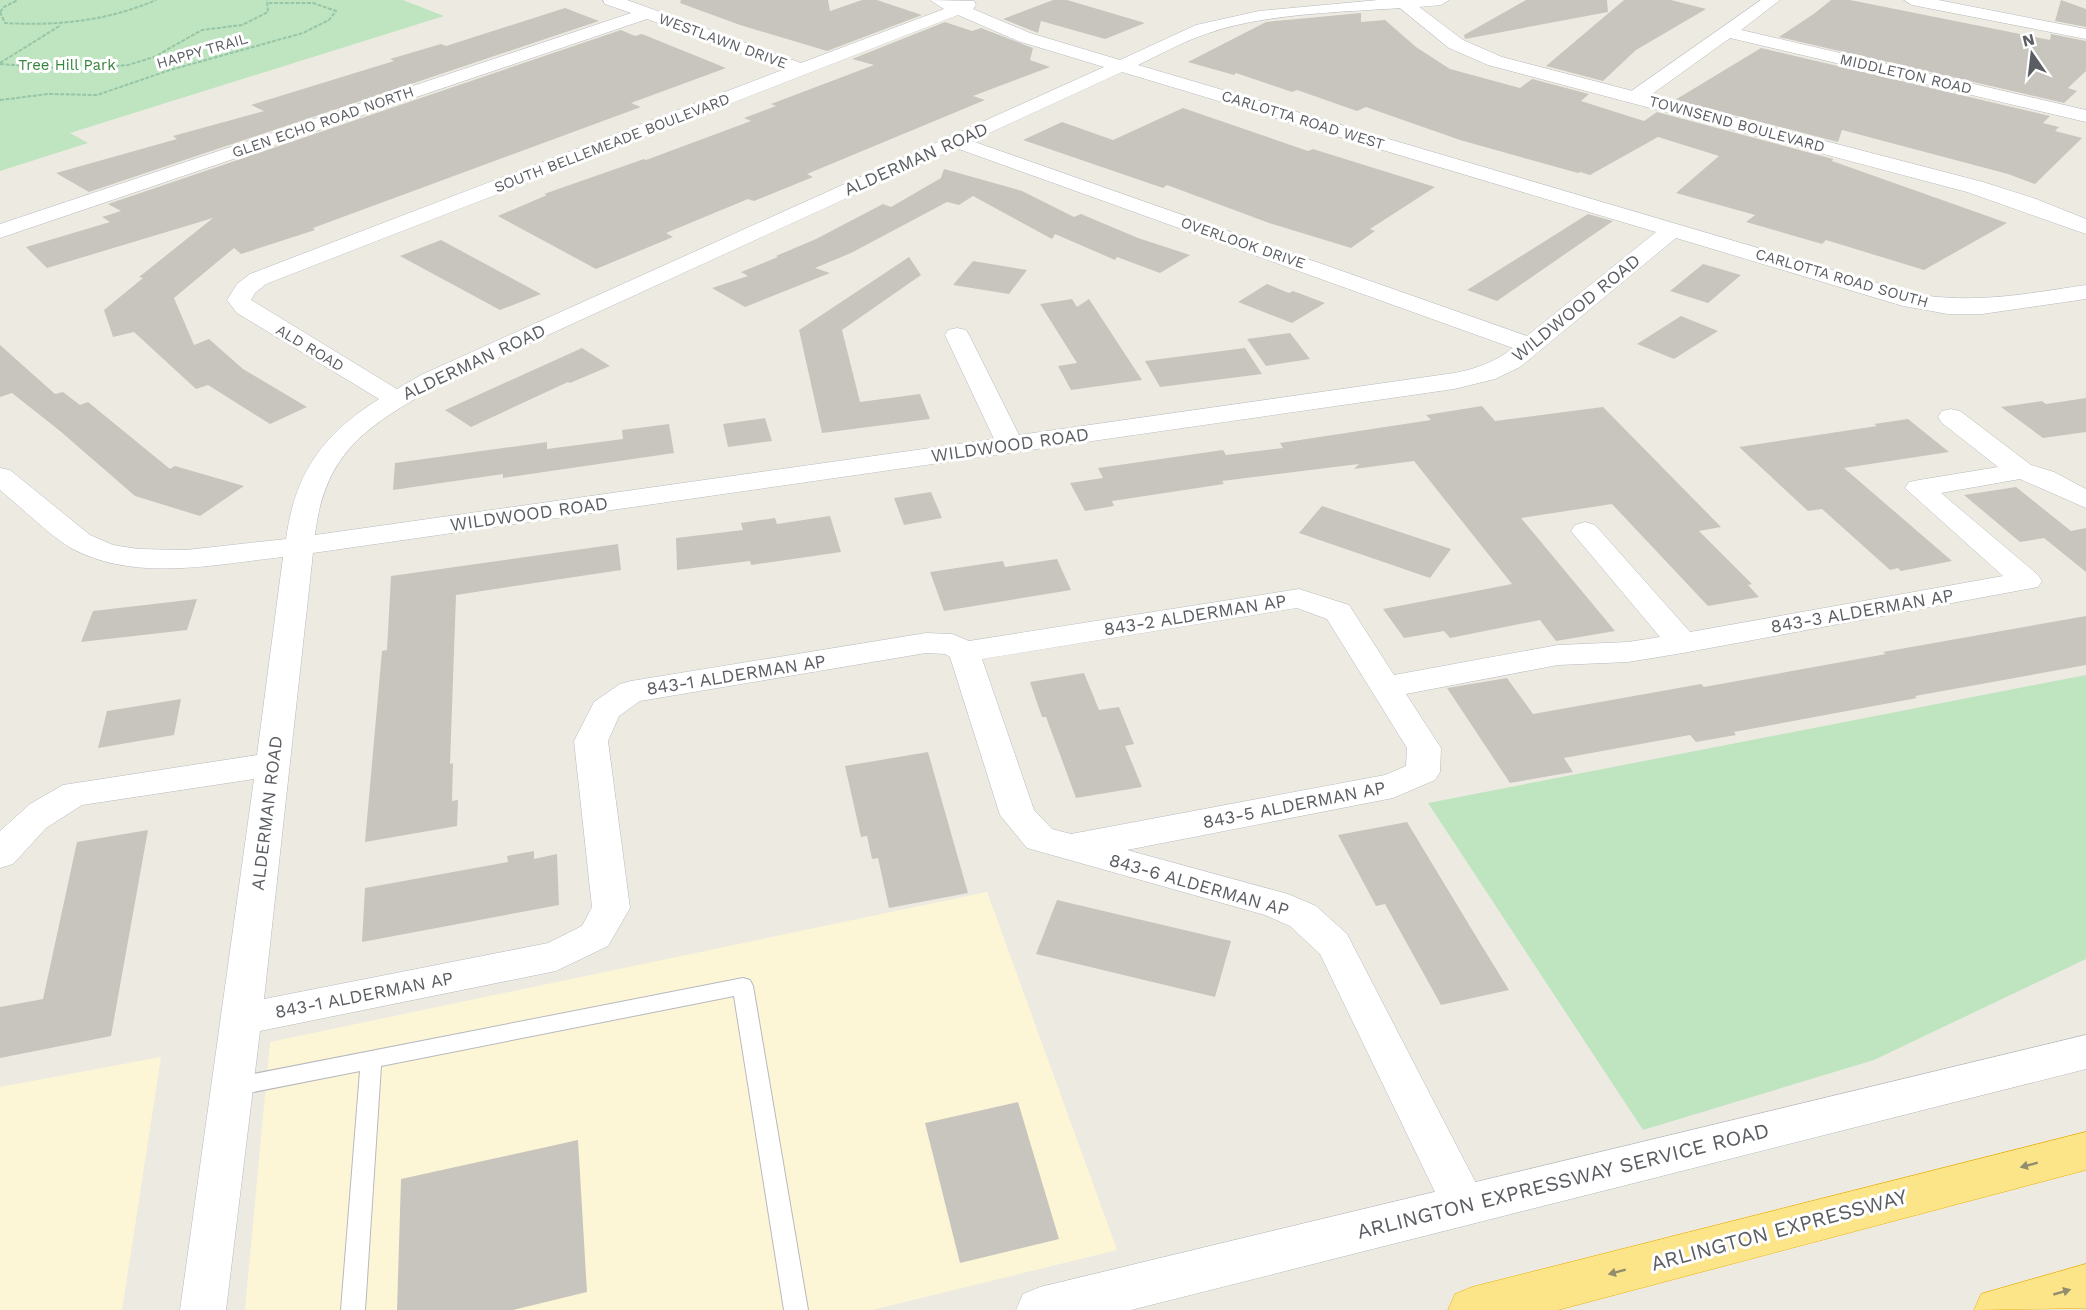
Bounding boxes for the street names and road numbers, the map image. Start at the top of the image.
street label: WESTLAWN DRIVE [656,9,790,73]
street label: HAPPY TRAIL [154,29,250,73]
street label: MIDDLETON ROAD [1838,50,1974,98]
street label: GLEN ECHO ROAD NORTH [230,82,416,162]
street label: CARLOTTA ROAD WEST [1219,87,1387,153]
street label: SOUTH BELLEMEADE BOULEVARD [492,90,732,196]
street label: TOWNSEND BOULEVARD [1647,92,1827,156]
street label: ALDERMAN ROAD [841,117,991,200]
street label: OVERLOOK DRIVE [1178,213,1308,273]
street label: CARLOTTA ROAD SOUTH [1753,245,1931,311]
street label: WILDWOOD ROAD [1507,249,1644,366]
street label: ALDERMAN ROAD [399,319,549,404]
street label: ALD ROAD [273,321,347,375]
street label: WILDWOOD ROAD [930,423,1090,466]
street label: WILDWOOD ROAD [449,492,609,535]
street label: 843-3 ALDERMAN AP [1769,584,1955,637]
street label: 843-2 ALDERMAN AP [1102,590,1288,639]
street label: 843-1 ALDERMAN AP [645,650,827,699]
street label: ALDERMAN ROAD [247,735,286,891]
street label: 843-5 ALDERMAN AP [1201,777,1387,833]
street label: 843-6 ALDERMAN AP [1107,849,1291,920]
street label: 843-1 ALDERMAN AP [273,967,455,1022]
street label: ARLINGTON EXPRESSWAY SERVICE ROAD [1354,1117,1772,1244]
street label: ARLINGTON EXPRESSWAY [1648,1183,1910,1276]

